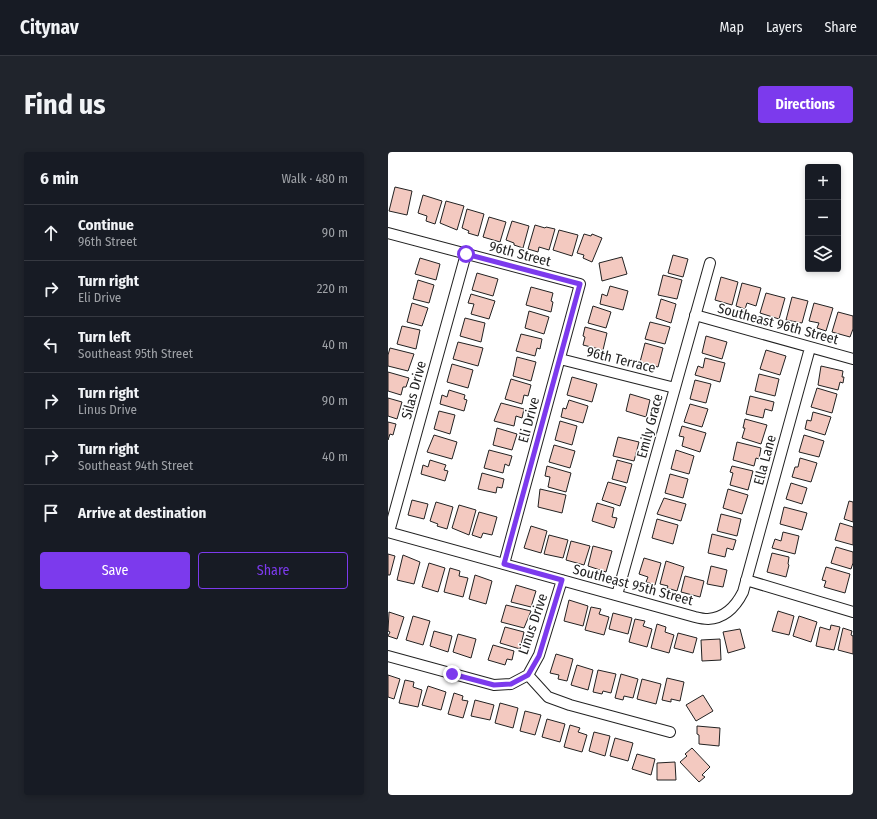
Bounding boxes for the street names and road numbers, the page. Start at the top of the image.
street label: 96th Street [487,238,553,271]
street label: Southeast 96th Street [716,300,841,348]
street label: 96th Terrace [585,343,657,377]
street label: Silas Drive [398,359,430,421]
street label: Emily Grace [633,392,667,460]
street label: Eli Drive [515,395,543,445]
street label: Ella Lane [750,433,780,487]
street label: Southeast 95th Street [571,561,695,609]
street label: Linus Drive [515,591,551,657]

